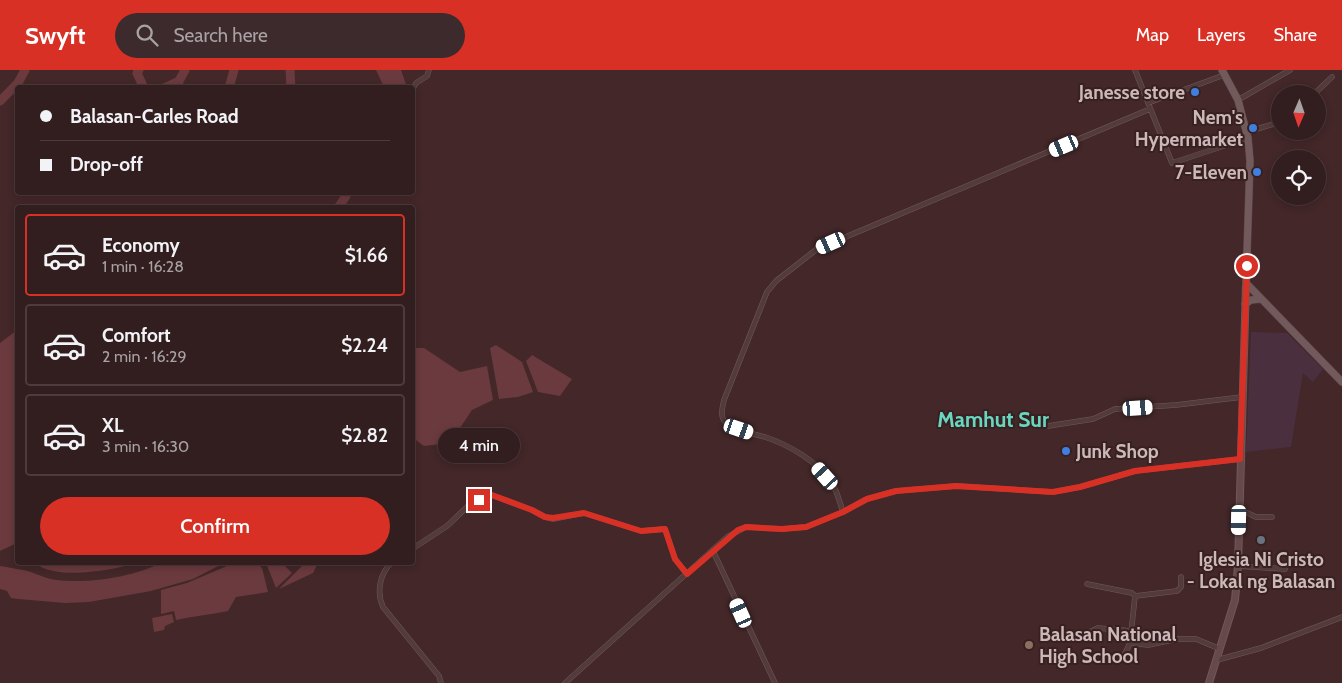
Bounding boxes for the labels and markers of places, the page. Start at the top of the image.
place label: Janesse store [1078,81,1185,104]
marker: Janesse store [1189,86,1201,98]
place label: Nem's Hypermarket [1135,106,1243,151]
marker: Nem's Hypermarket [1247,122,1259,134]
place label: 7-Eleven [1175,161,1247,184]
marker: 7-Eleven [1251,166,1263,178]
place label: Junk Shop [1075,440,1159,463]
marker: Junk Shop [1060,445,1072,457]
marker: Iglesia Ni Cristo - Lokal ng Balasan [1255,534,1267,546]
place label: Iglesia Ni Cristo - Lokal ng Balasan [1187,548,1335,593]
place label: Balasan National High School [1039,623,1177,668]
marker: Balasan National High School [1023,639,1035,651]

